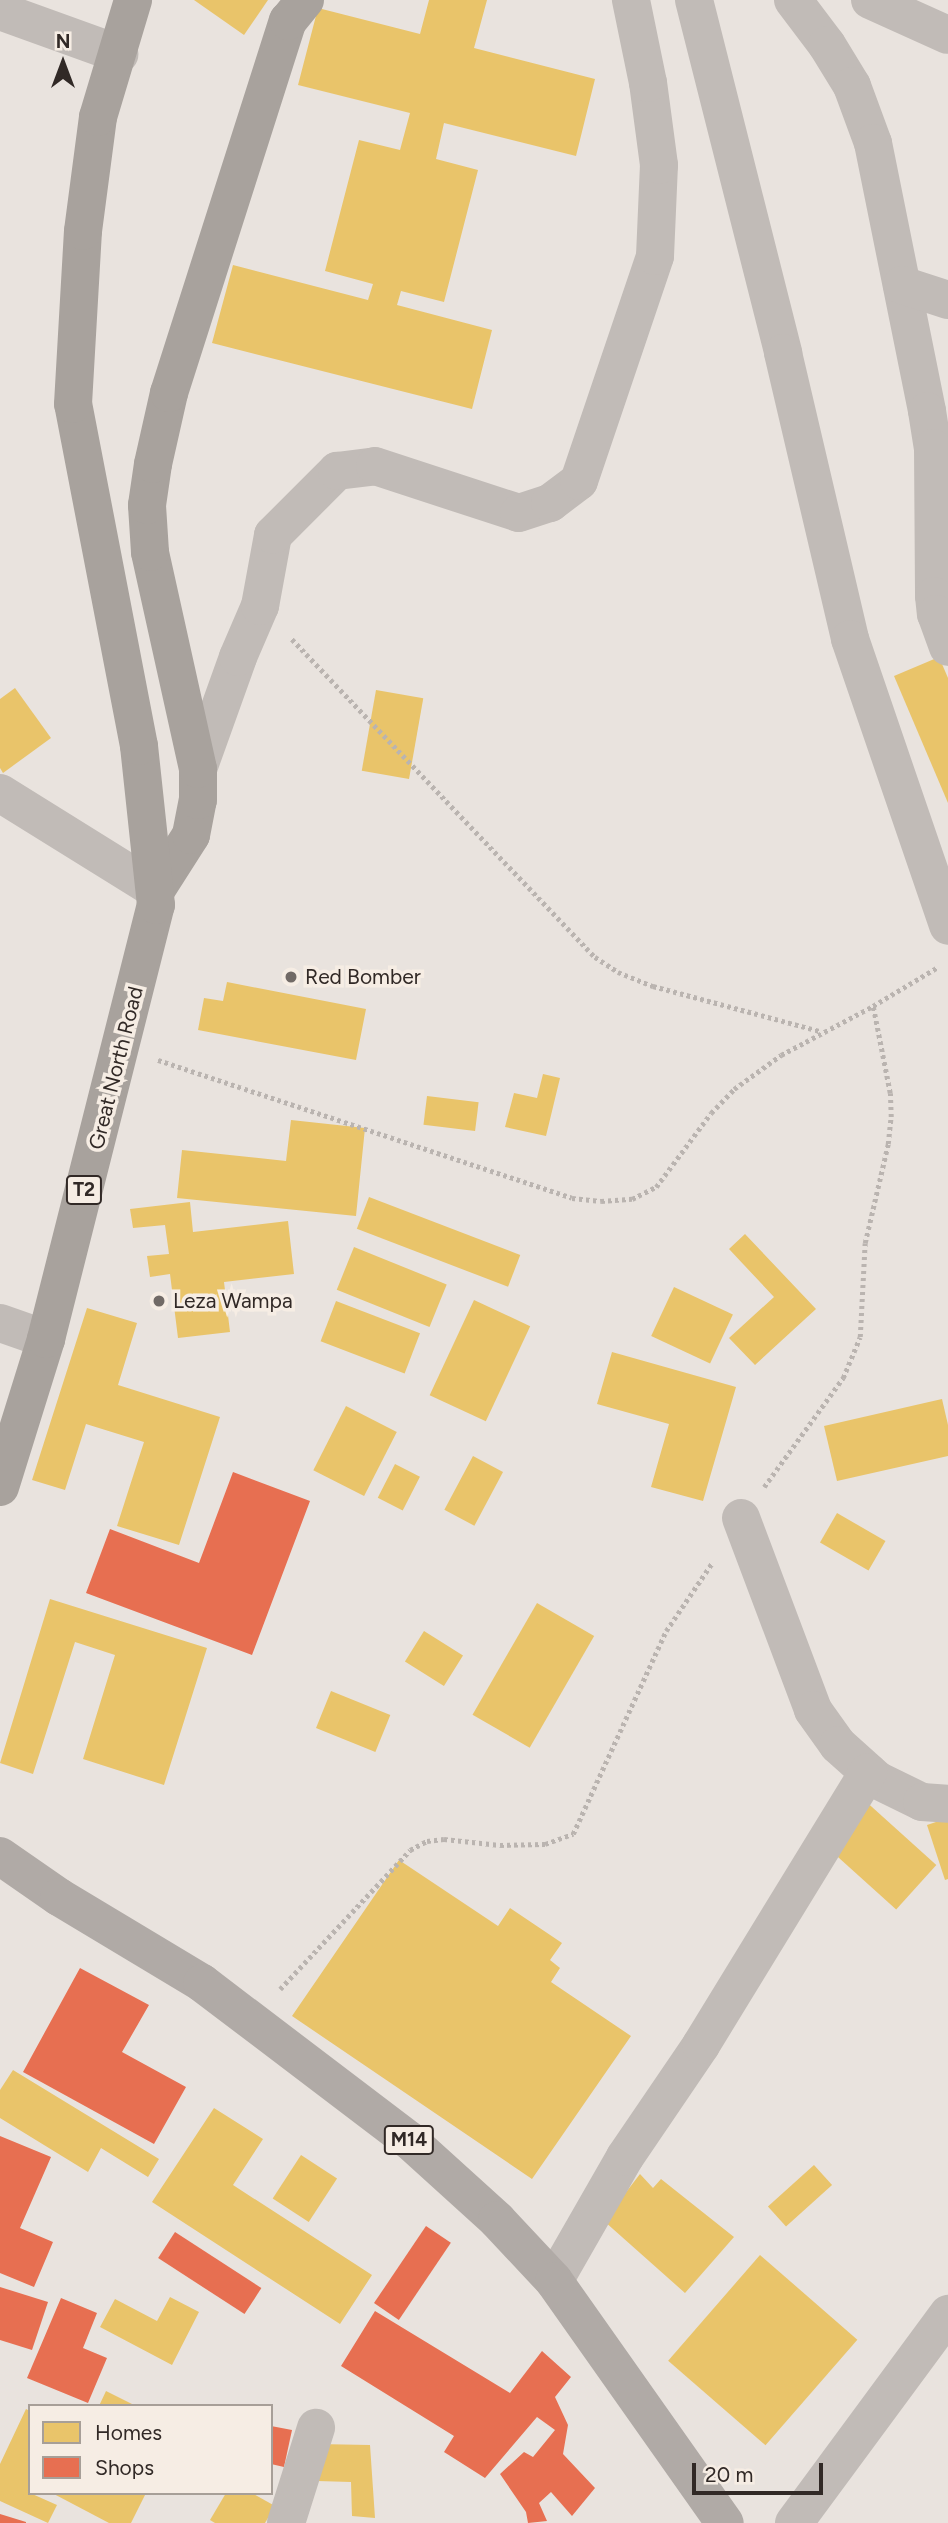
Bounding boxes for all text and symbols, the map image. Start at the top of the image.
north arrow [28,28,98,98]
text: N [56,30,70,53]
place label: Red Bomber [305,964,421,990]
marker: Red Bomber [283,969,299,985]
street label: Great North Road [84,984,148,1152]
road number: T2 [65,1174,103,1206]
place label: Leza Wampa [173,1288,293,1314]
marker: Leza Wampa [151,1293,167,1309]
road number: M14 [383,2124,435,2156]
legend [28,2404,273,2495]
text: Homes [95,2420,162,2445]
scale bar [696,2450,827,2494]
text: Shops [95,2455,154,2480]
text: 20 m [705,2462,753,2487]

